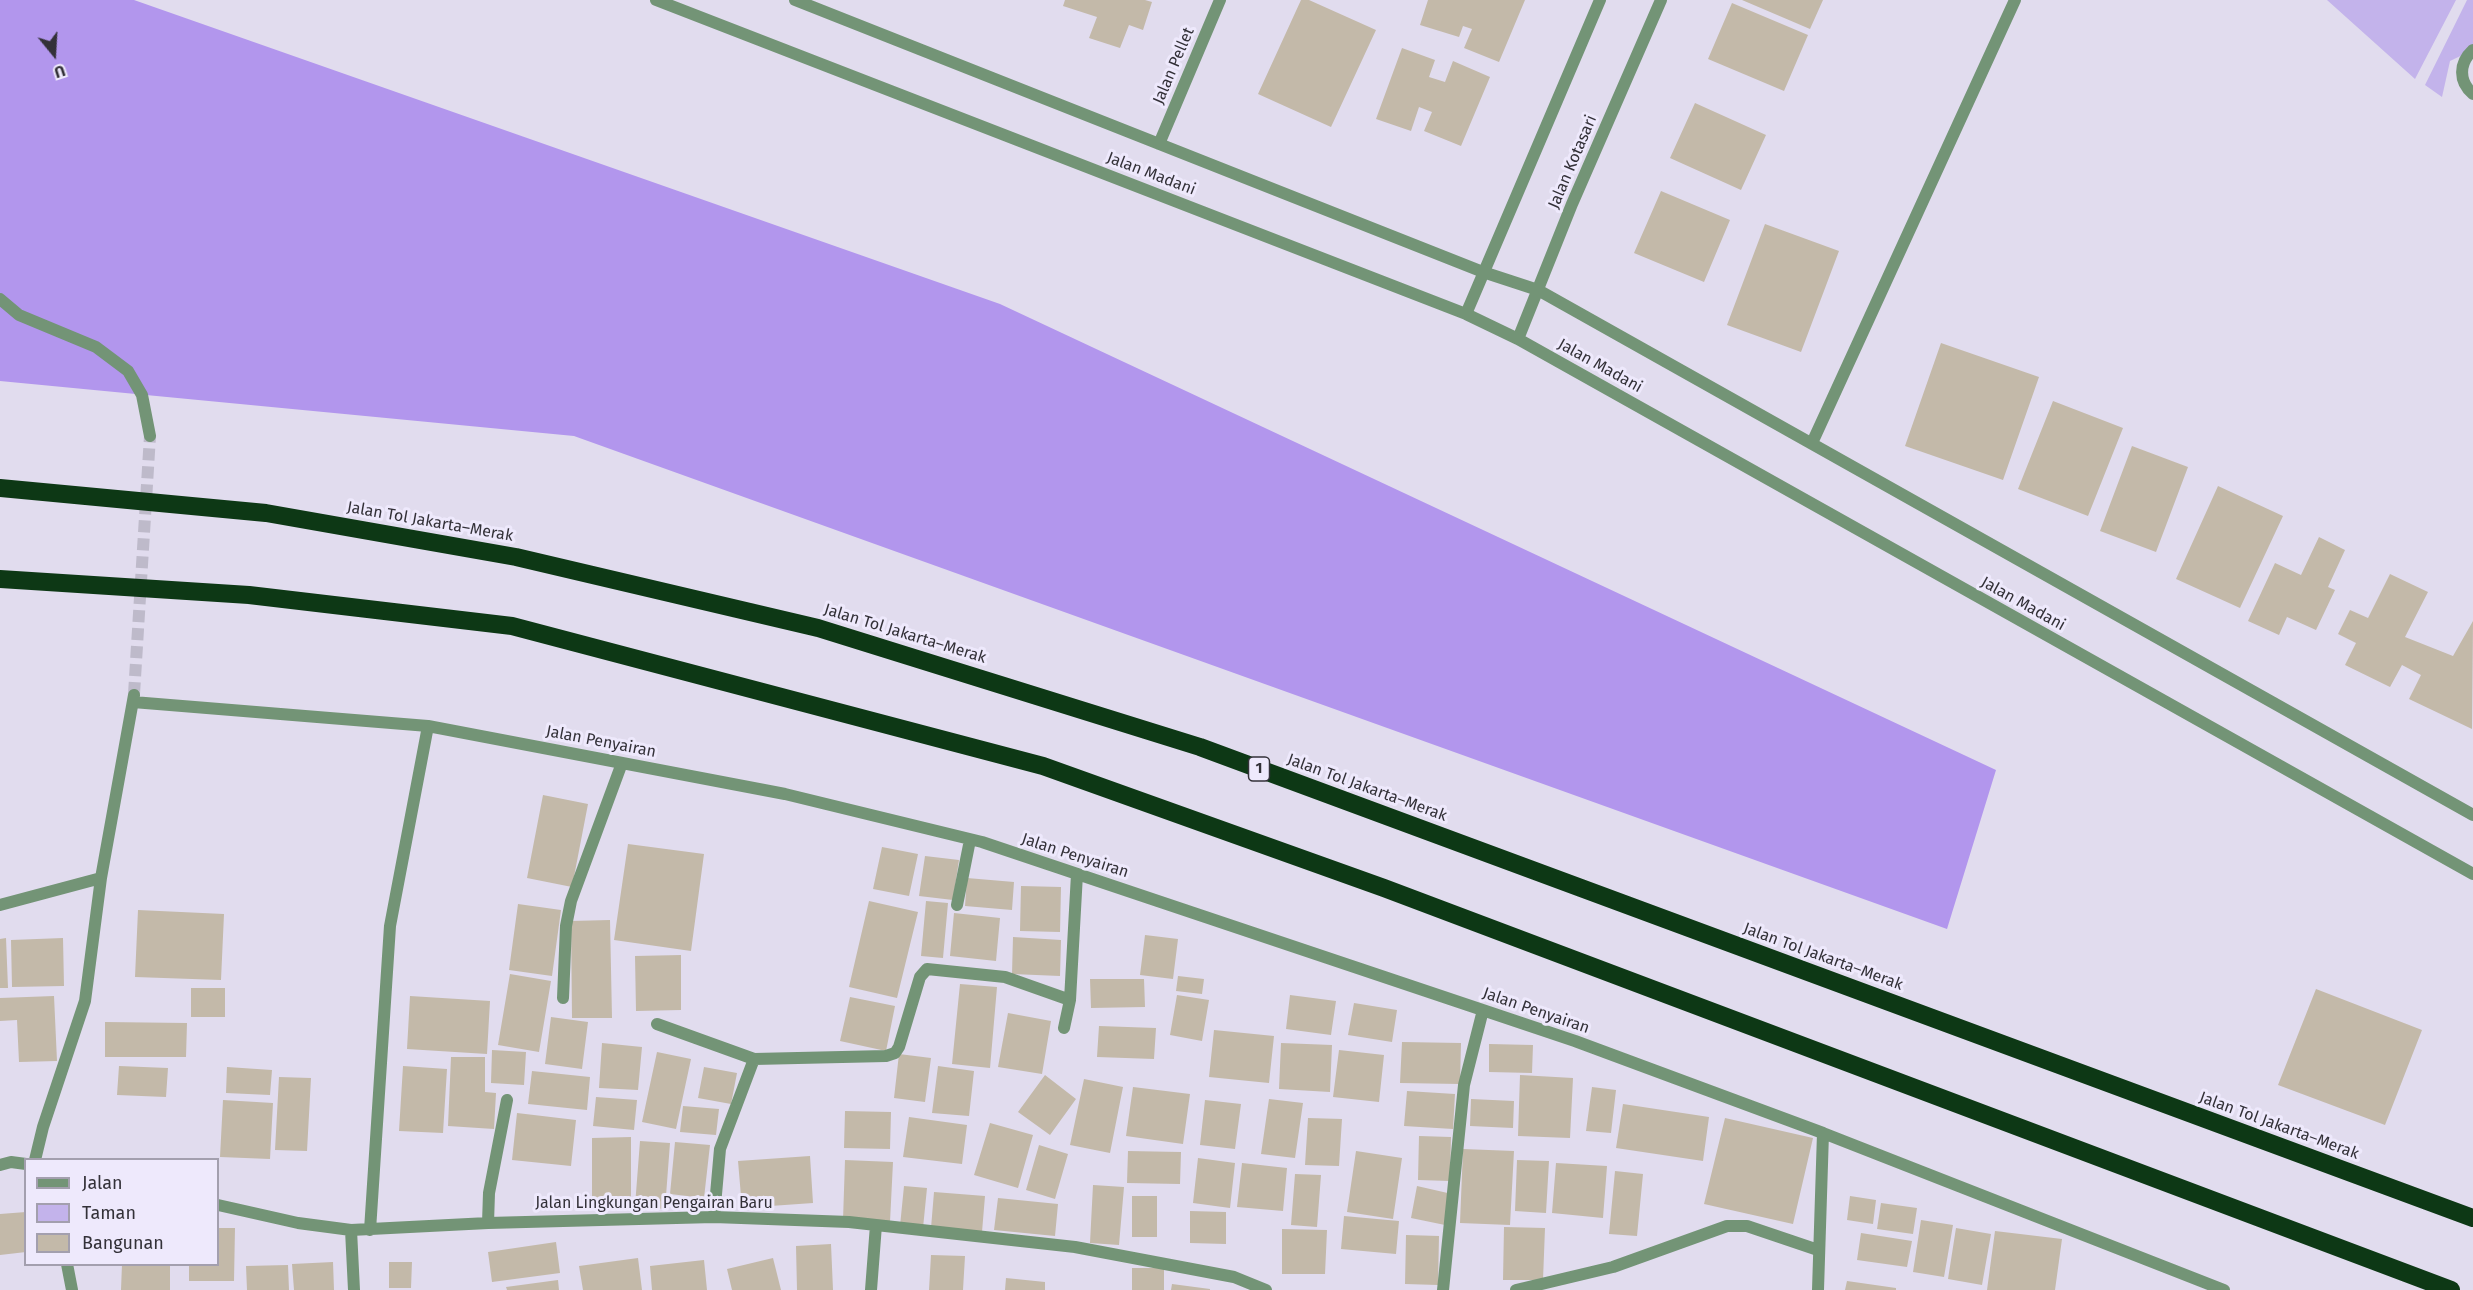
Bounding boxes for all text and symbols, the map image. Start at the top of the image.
north arrow [24,24,84,84]
street label: Jalan Pellet [1149,25,1199,107]
text: U [52,61,68,82]
street label: Jalan Kotasari [1545,112,1601,212]
street label: Jalan Madani [1104,148,1198,200]
street label: Jalan Madani [1554,335,1646,397]
street label: Jalan Tol Jakarta–Merak [345,498,515,546]
street label: Jalan Madani [1977,573,2069,635]
street label: Jalan Tol Jakarta–Merak [822,600,988,668]
street label: Jalan Penyairan [544,722,658,762]
street label: Jalan Tol Jakarta–Merak [1284,750,1450,826]
road number: 1 [1248,757,1270,781]
street label: Jalan Penyairan [1019,830,1131,882]
street label: Jalan Tol Jakarta–Merak [1740,919,1906,995]
street label: Jalan Penyairan [1480,984,1592,1038]
street label: Jalan Tol Jakarta–Merak [2196,1088,2362,1164]
legend [24,1158,219,1266]
text: Jalan [82,1172,123,1194]
street label: Jalan Lingkungan Pengairan Baru [535,1194,773,1214]
text: Taman [82,1202,136,1224]
text: Bangunan [82,1232,164,1254]

